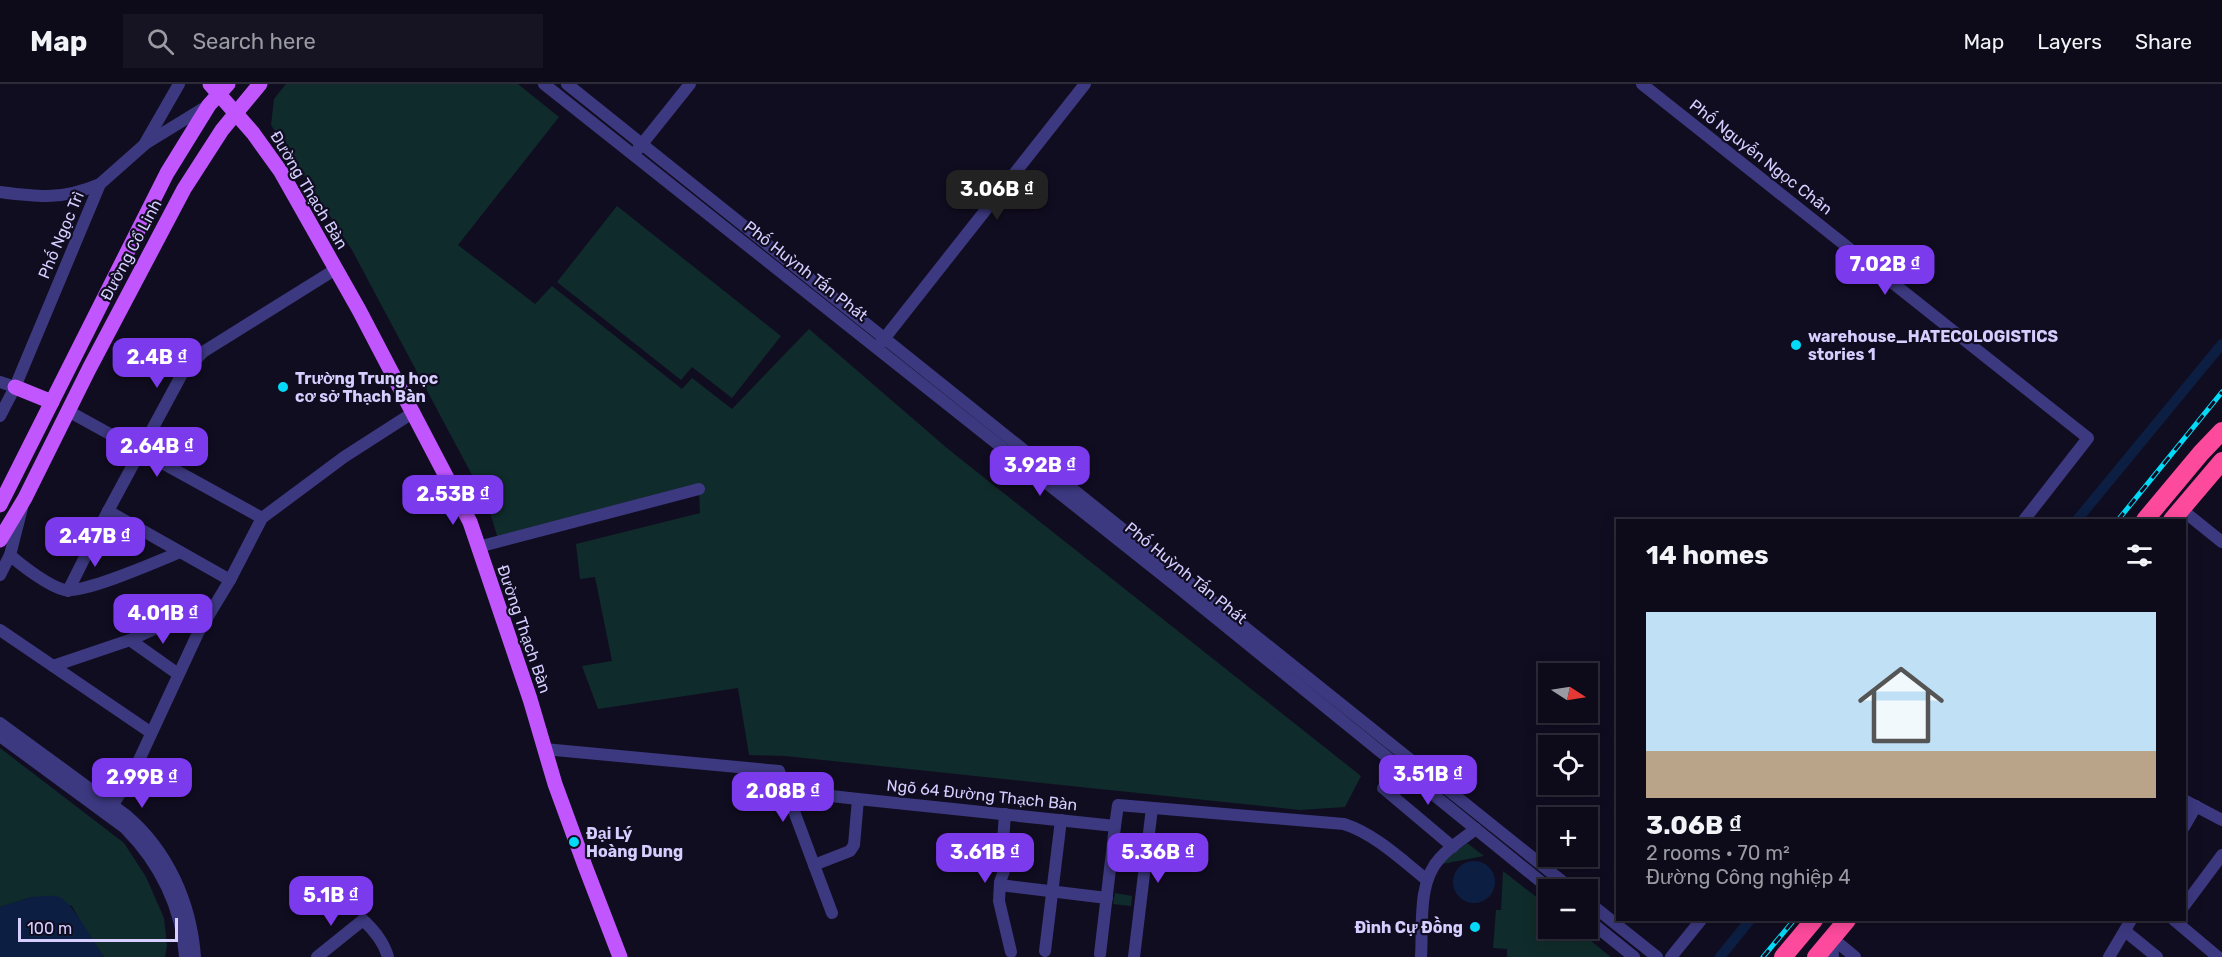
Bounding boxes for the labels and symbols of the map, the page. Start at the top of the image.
street label: Phố Nguyễn Ngọc Chân [1686,94,1837,219]
street label: Đường Thạch Bàn [266,127,352,253]
pin: 3.06B ₫ [942,170,1052,221]
street label: Phố Ngọc Trì [33,188,88,282]
street label: Đường Cổ Linh [96,196,166,304]
street label: Phố Huỳnh Tấn Phát [741,216,872,325]
pin: 7.02B ₫ [1830,245,1940,296]
place label: warehouse_HATECOLOGISTICS stories 1 [1808,327,2058,364]
pin: 2.4B ₫ [108,338,206,389]
marker: warehouse_HATECOLOGISTICS stories 1 [1789,338,1803,352]
place label: Trường Trung học cơ sở Thạch Bàn [295,369,438,406]
marker: Trường Trung học cơ sở Thạch Bàn [276,380,290,394]
pin: 2.64B ₫ [102,427,212,478]
pin: 3.92B ₫ [985,446,1095,497]
pin: 2.53B ₫ [398,475,508,526]
pin: 2.47B ₫ [40,517,150,568]
street label: Phố Huỳnh Tấn Phát [1121,517,1252,628]
street label: Đường Thạch Bàn [493,562,555,696]
pin: 4.01B ₫ [108,594,218,645]
north arrow [1538,663,1598,723]
pin: 3.51B ₫ [1373,755,1483,806]
pin: 2.99B ₫ [87,758,197,809]
pin: 2.08B ₫ [728,772,838,823]
street label: Ngõ 64 Đường Thạch Bàn [886,776,1078,814]
place label: Đại Lý Hoàng Dung [586,824,683,861]
pin: 3.61B ₫ [930,833,1040,884]
pin: 5.36B ₫ [1103,833,1213,884]
marker: Đại Lý Hoàng Dung [567,835,581,849]
pin: 5.1B ₫ [282,876,380,927]
scale bar [18,915,178,942]
place label: Đình Cự Đồng [1354,916,1463,937]
marker: Đình Cự Đồng [1468,920,1482,934]

